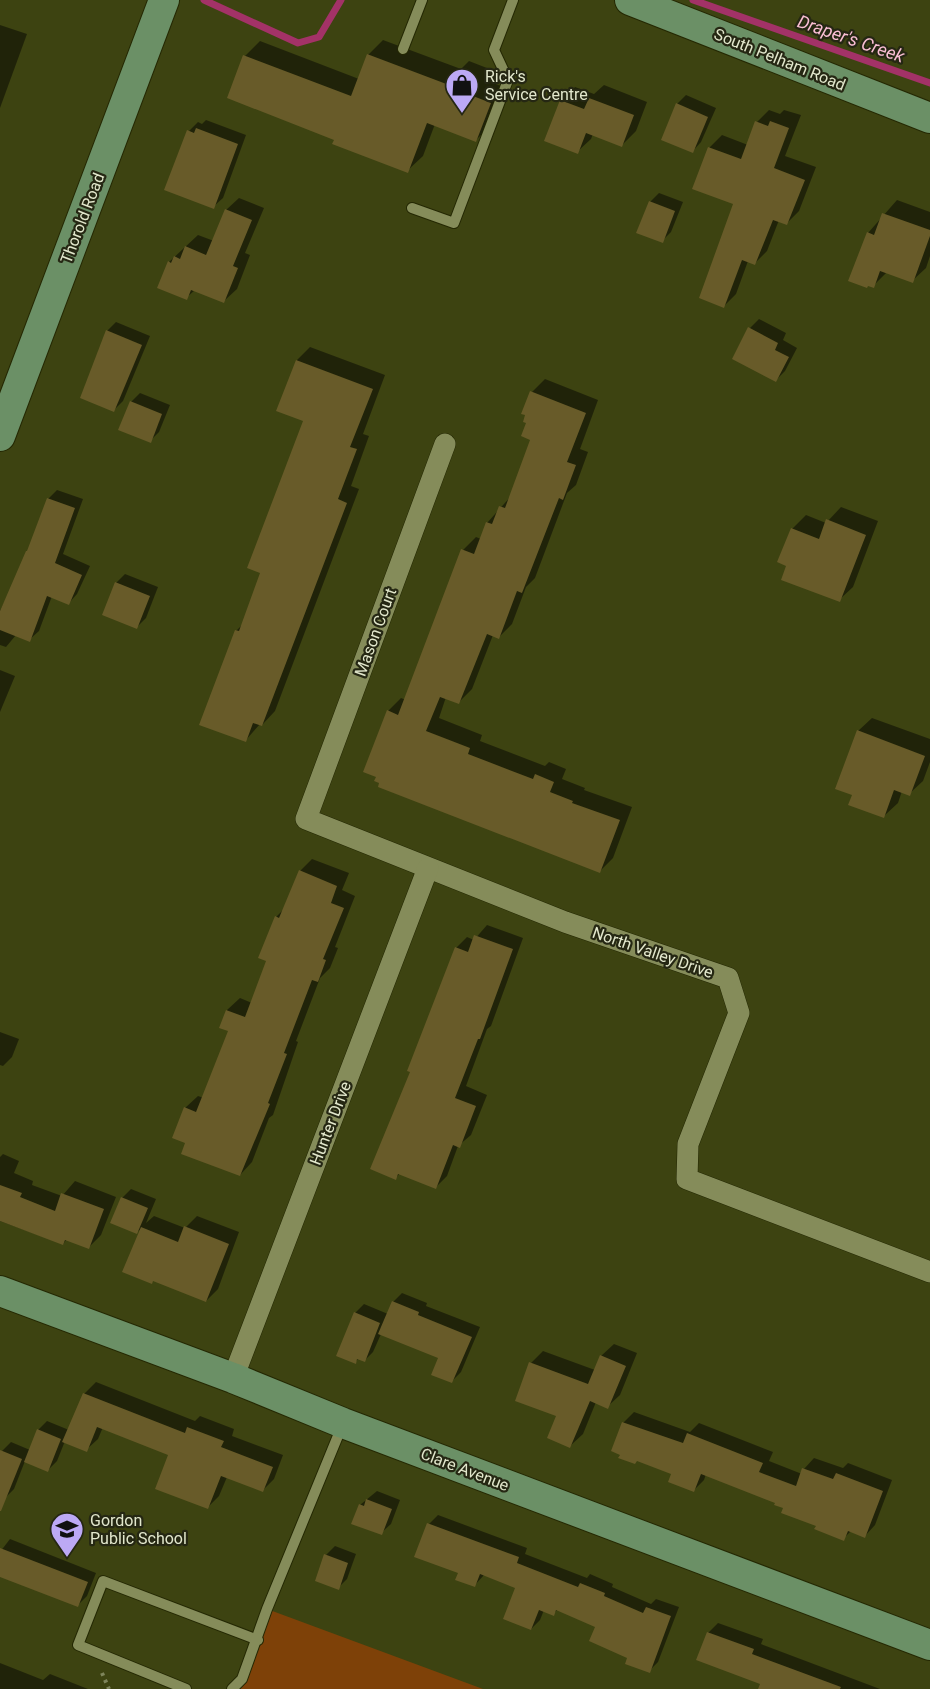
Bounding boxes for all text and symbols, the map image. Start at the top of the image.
water label: Draper's Creek [795,10,909,67]
street label: South Pelham Road [711,24,848,95]
shop icon: Rick's Service Centre [444,67,480,114]
place label: Rick's Service Centre [485,67,588,104]
street label: Thorold Road [56,170,108,266]
street label: Mason Court [351,586,400,679]
street label: North Valley Drive [590,923,716,982]
street label: Hunter Drive [306,1079,355,1168]
street label: Clare Avenue [418,1444,512,1495]
school or university icon: Gordon Public School [49,1511,85,1558]
place label: Gordon Public School [90,1511,187,1548]

